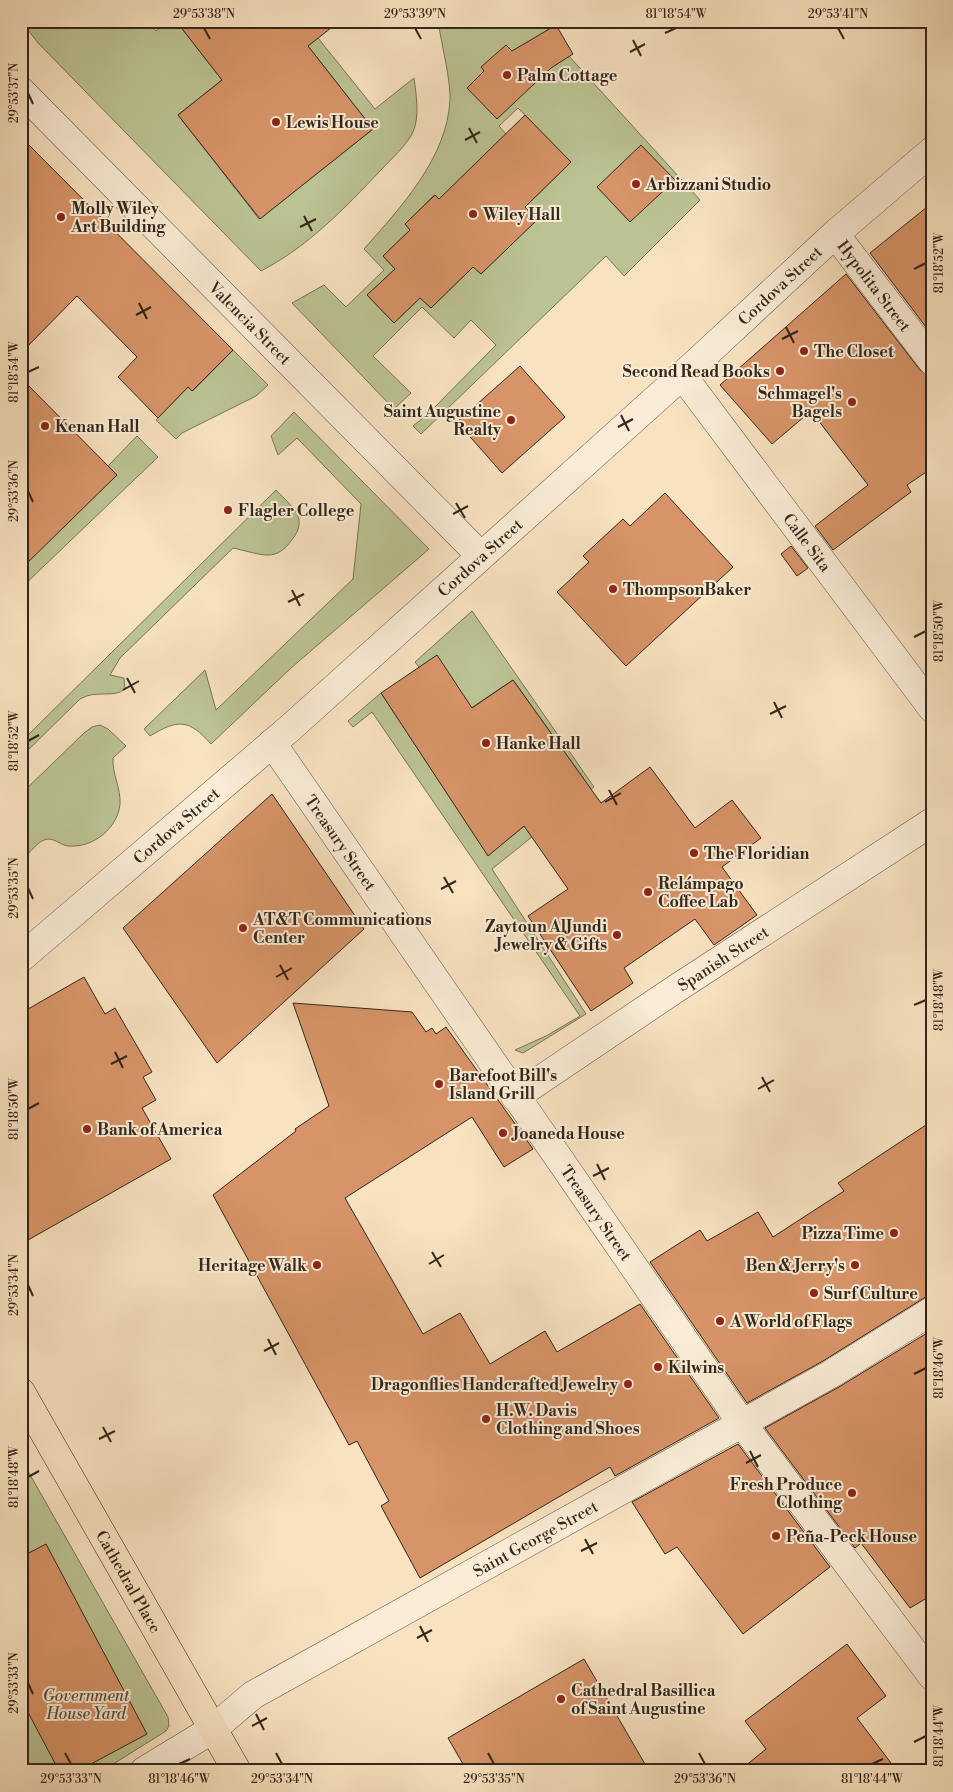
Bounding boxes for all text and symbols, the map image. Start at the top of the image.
text: 29°53'38"N [173,7,235,22]
text: 29°53'39"N [384,7,446,22]
text: 81°18'54"W [645,7,708,22]
text: 29°53'41"N [808,7,868,22]
text: 29°53'37"N [7,63,22,123]
place label: Palm Cottage [517,66,618,86]
marker: Palm Cottage [501,69,513,81]
place label: Lewis House [286,113,379,133]
marker: Lewis House [270,116,282,128]
place label: Arbizzani Studio [645,175,771,195]
marker: Arbizzani Studio [630,178,642,190]
place label: Molly Wiley Art Building [70,199,166,237]
place label: Wiley Hall [482,205,561,225]
marker: Wiley Hall [467,208,479,220]
marker: Molly Wiley Art Building [55,211,67,223]
text: 81°18'52"W [932,232,947,293]
street label: Hypolita Street [833,237,915,336]
street label: Cordova Street [734,242,827,330]
street label: Valencia Street [203,277,295,369]
text: 81°18'54"W [7,340,22,403]
place label: The Closet [814,342,894,362]
marker: The Closet [798,345,810,357]
place label: Second Read Books [623,362,770,382]
marker: Second Read Books [774,365,786,377]
place label: Schmagel's Bagels [758,384,842,422]
marker: Schmagel's Bagels [846,396,858,408]
place label: Saint Augustine Realty [384,402,502,440]
marker: Saint Augustine Realty [505,414,517,426]
place label: Kenan Hall [55,417,140,437]
marker: Kenan Hall [39,420,51,432]
text: 29°53'36"N [7,460,22,522]
place label: Flagler College [238,501,355,521]
marker: Flagler College [222,504,234,516]
street label: Calle Sita [778,509,836,577]
street label: Cordova Street [434,515,527,602]
place label: ThompsonBaker [623,580,751,600]
marker: ThompsonBaker [607,583,619,595]
text: 81°18'50"W [932,599,947,662]
text: 81°18'52"W [7,710,22,771]
place label: Hanke Hall [496,734,582,754]
marker: Hanke Hall [480,737,492,749]
street label: Cordova Street [129,784,224,869]
street label: Treasury Street [300,791,380,895]
place label: The Floridian [704,844,810,864]
marker: The Floridian [688,847,700,859]
text: 29°53'35"N [7,857,22,919]
place label: Relámpago Coffee Lab [658,874,744,912]
marker: Relámpago Coffee Lab [642,886,654,898]
place label: AT&T Communications Center [252,910,432,948]
place label: Zaytoun AlJundi Jewelry & Gifts [485,917,607,955]
marker: AT&T Communications Center [237,922,249,934]
street label: Spanish Street [674,922,773,996]
marker: Zaytoun AlJundi Jewelry & Gifts [611,929,623,941]
text: 81°18'48"W [932,968,947,1031]
place label: Barefoot Bill's Island Grill [449,1066,557,1104]
text: 81°18'50"W [7,1077,22,1140]
marker: Barefoot Bill's Island Grill [433,1078,445,1090]
place label: Bank of America [97,1120,223,1140]
marker: Bank of America [81,1123,93,1135]
place label: Joaneda House [511,1124,625,1144]
marker: Joaneda House [497,1127,509,1139]
street label: Treasury Street [556,1162,636,1265]
place label: Pizza Time [801,1224,884,1244]
marker: Pizza Time [888,1227,900,1239]
text: 29°53'34"N [7,1254,22,1316]
place label: Heritage Walk [198,1256,308,1276]
place label: Ben & Jerry's [746,1256,845,1276]
marker: Heritage Walk [311,1259,323,1271]
marker: Ben & Jerry's [849,1259,861,1271]
place label: Surf Culture [824,1284,918,1304]
marker: Surf Culture [808,1287,820,1299]
place label: A World of Flags [729,1312,853,1332]
marker: A World of Flags [714,1315,726,1327]
text: 81°18'46"W [932,1336,947,1399]
place label: Kilwins [668,1358,724,1378]
marker: Kilwins [652,1361,664,1373]
place label: Dragonflies Handcrafted Jewelry [371,1375,619,1395]
marker: Dragonflies Handcrafted Jewelry [622,1378,634,1390]
place label: H.W. Davis Clothing and Shoes [496,1401,640,1439]
marker: H.W. Davis Clothing and Shoes [480,1413,492,1425]
text: 81°18'48"W [7,1445,22,1508]
place label: Fresh Produce Clothing [730,1475,843,1513]
marker: Fresh Produce Clothing [846,1487,858,1499]
street label: Saint George Street [470,1496,602,1582]
street label: Cathedral Place [91,1527,165,1637]
place label: Peña-Peck House [786,1527,917,1547]
marker: Peña-Peck House [770,1530,782,1542]
text: 29°53'33"N [7,1652,22,1714]
place label: Cathedral Basillica of Saint Augustine [571,1681,716,1719]
park label: Government House Yard [43,1686,130,1724]
marker: Cathedral Basillica of Saint Augustine [555,1693,567,1705]
text: 81°18'44"W [932,1704,947,1767]
text: 29°53'33"N [40,1772,102,1787]
text: 81°18'46"W [148,1772,211,1787]
text: 29°53'34"N [251,1772,313,1787]
text: 29°53'35"N [463,1772,525,1787]
text: 29°53'36"N [674,1772,736,1787]
text: 81°18'44"W [841,1772,904,1787]

